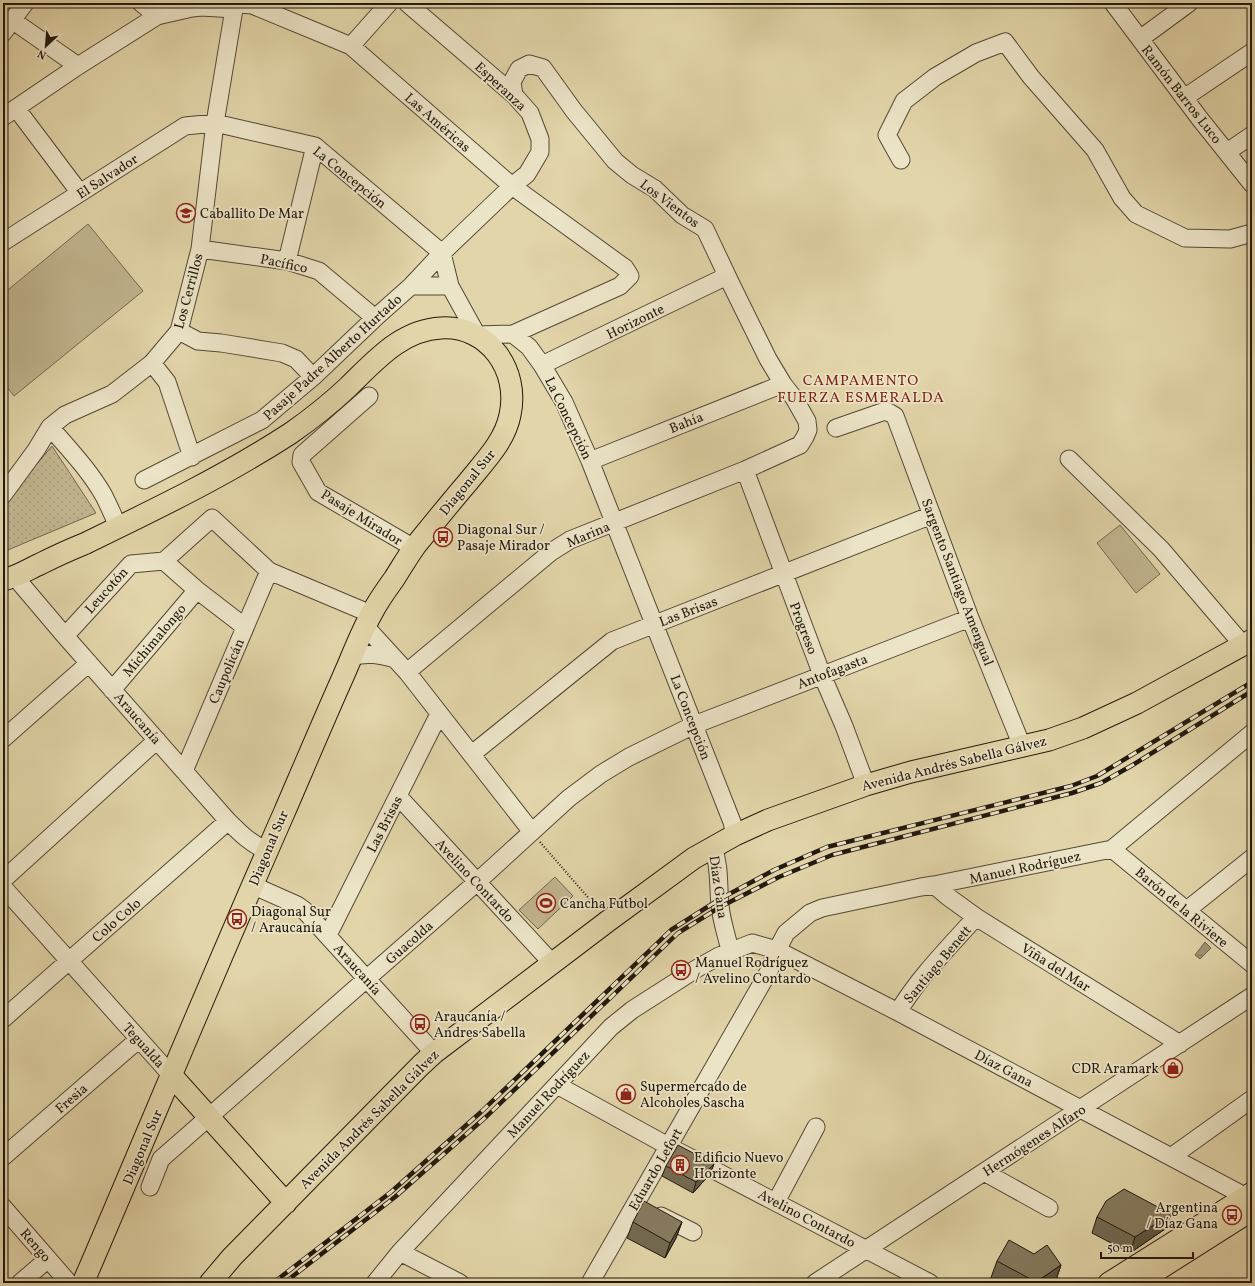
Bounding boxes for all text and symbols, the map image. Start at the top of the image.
north arrow [26,26,66,66]
street label: Ramón Barros Luco [1136,42,1225,148]
text: N [35,45,49,62]
street label: Esperanza [470,58,530,116]
street label: Las Américas [400,89,474,157]
street label: La Concepción [308,143,390,214]
street label: El Salvador [73,150,142,204]
street label: Los Vientos [635,176,703,233]
school or university icon: Caballito De Mar [175,202,197,224]
place label: Caballito De Mar [200,205,304,224]
street label: Pacífico [258,250,309,279]
street label: Los Cerrillos [170,251,209,331]
street label: Pasaje Padre Alberto Hurtado [260,291,406,426]
street label: Horizonte [603,300,668,345]
district label: CAMPAMENTO FUERZA ESMERALDA [777,371,945,409]
street label: La Concepción [539,374,596,463]
street label: Bahía [667,408,706,439]
street label: Diagonal Sur [436,446,501,520]
street label: Pasaje Mirador [317,486,406,551]
street label: Sargento Santiago Amengual [916,496,997,669]
street label: Marina [564,518,613,553]
place label: Diagonal Sur / Pasaje Mirador [457,521,550,556]
bus stop icon: Diagonal Sur / Pasaje Mirador [432,526,454,548]
street label: Leucotón [81,564,133,618]
street label: Las Brisas [656,593,721,632]
street label: Progreso [784,600,821,657]
street label: Michimalongo [119,601,191,681]
street label: Caupolicán [205,636,250,707]
street label: Antofagasta [794,650,871,695]
street label: La Concepción [665,672,715,763]
street label: Araucanía [109,689,165,749]
street label: Avenida Andrés Sabella Gálvez [860,732,1049,797]
street label: Las Brisas [363,793,408,856]
street label: Diagonal Sur [245,808,294,889]
street label: Avelino Contardo [430,835,518,927]
street label: Manuel Rodríguez [968,847,1083,890]
street label: Díaz Gana [704,854,731,920]
street label: Barón de la Riviere [1130,864,1232,953]
sports icon: Cancha Futbol [535,892,557,914]
street label: Colo Colo [88,895,145,948]
place label: Cancha Futbol [560,895,648,914]
place label: Diagonal Sur / Araucanía [251,903,331,938]
bus stop icon: Diagonal Sur / Araucanía [226,908,248,930]
street label: Guacolda [382,917,438,969]
street label: Santiago Benett [900,922,977,1008]
street label: Viña del Mar [1017,939,1094,997]
street label: Araucanía [329,940,385,1000]
place label: Manuel Rodríguez / Avelino Contardo [695,954,811,989]
bus stop icon: Manuel Rodríguez / Avelino Contardo [670,959,692,981]
place label: Araucanía / Andres Sabella [434,1008,526,1043]
bus stop icon: Araucanía / Andres Sabella [409,1013,431,1035]
street label: Tegualda [117,1019,168,1073]
street label: Avenida Andrés Sabella Gálvez [296,1046,444,1194]
street label: Díaz Gana [971,1046,1036,1093]
street label: Manuel Rodríguez [504,1047,595,1143]
shop icon: CDR Aramark [1162,1057,1184,1079]
place label: CDR Aramark [1072,1060,1159,1079]
place label: Supermercado de Alcoholes Sascha [640,1078,747,1113]
street label: Fresia [52,1080,92,1118]
shop icon: Supermercado de Alcoholes Sascha [615,1083,637,1105]
street label: Hermógenes Alfaro [979,1101,1090,1182]
street label: Diagonal Sur [119,1107,168,1188]
street label: Eduardo Lefort [625,1125,688,1215]
place label: Edificio Nuevo Horizonte [694,1149,784,1184]
building icon: Edificio Nuevo Horizonte [669,1154,691,1176]
street label: Avelino Contardo [754,1186,858,1253]
place label: Argentina / Díaz Gana [1146,1199,1218,1234]
bus stop icon: Argentina / Díaz Gana [1221,1204,1243,1226]
street label: Rengo [15,1225,55,1267]
scale bar [1101,1234,1193,1260]
text: 50 m [1107,1241,1133,1257]

